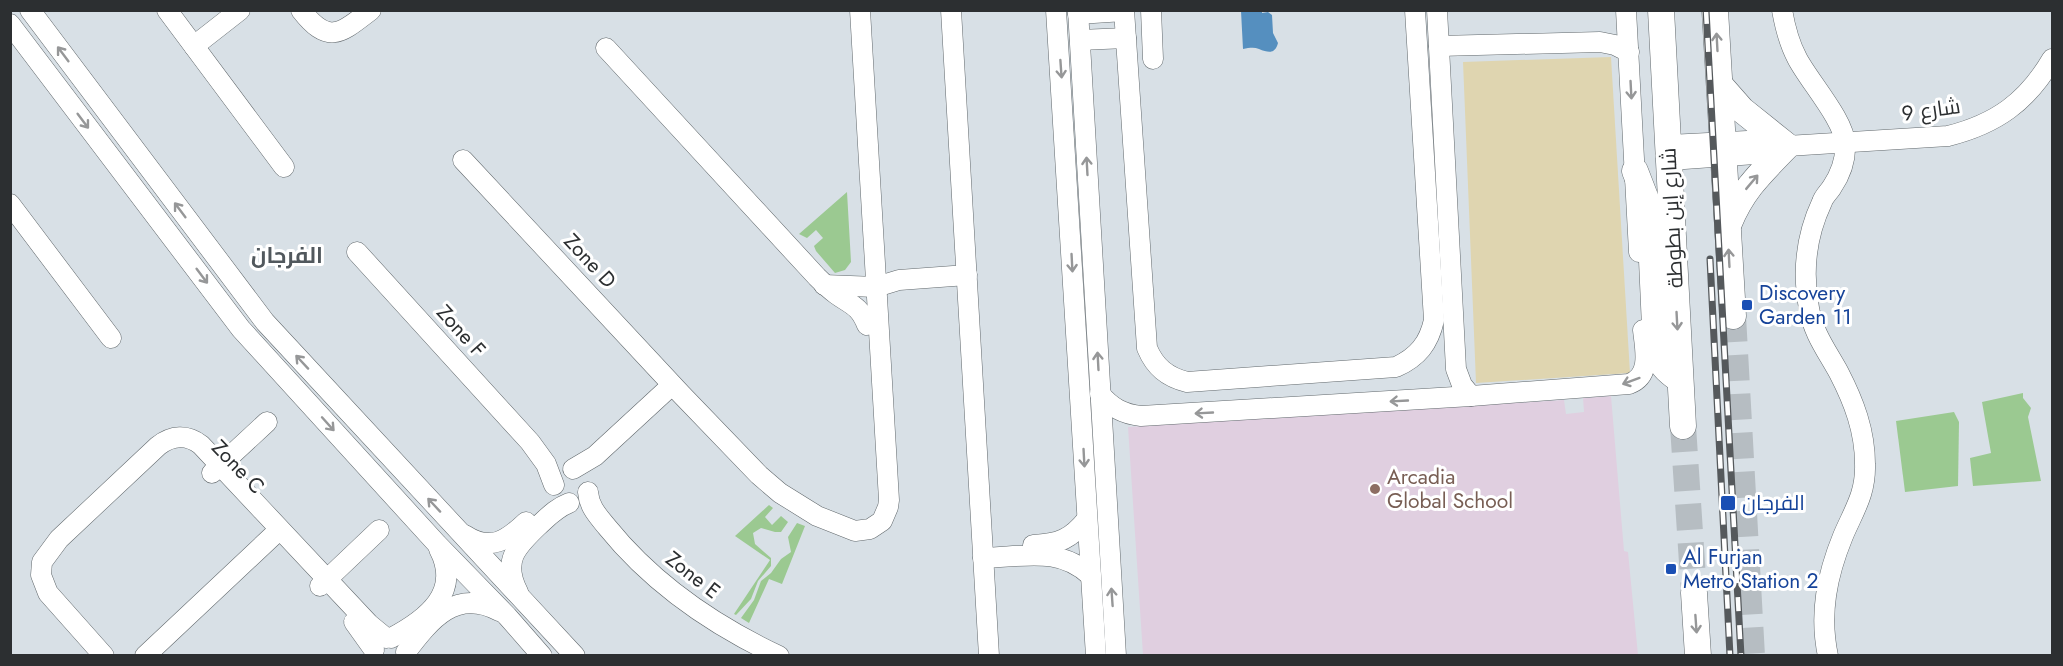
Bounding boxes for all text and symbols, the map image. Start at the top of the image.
one-way arrow [1711,33,1722,53]
one-way arrow [57,47,69,63]
one-way arrow [1055,58,1066,78]
one-way arrow [1625,79,1636,99]
street label: شارع 9 [1900,91,1962,129]
one-way arrow [77,113,90,129]
street label: شارع إبن بطوطة [1653,147,1691,289]
one-way arrow [1081,156,1092,176]
one-way arrow [1745,175,1759,190]
one-way arrow [174,203,186,219]
street label: Zone D [557,227,623,295]
district label: الفرجان [251,239,323,271]
one-way arrow [1724,248,1735,268]
one-way arrow [1067,253,1078,273]
one-way arrow [195,268,208,284]
place label: Discovery Garden 11 [1759,278,1852,332]
street label: Zone F [429,298,493,364]
marker: Discovery Garden 11 [1740,298,1754,312]
one-way arrow [1672,310,1683,330]
one-way arrow [1092,351,1103,371]
one-way arrow [295,355,309,370]
one-way arrow [1622,377,1640,388]
one-way arrow [1389,395,1409,406]
one-way arrow [1194,407,1214,418]
one-way arrow [321,417,335,432]
street label: Zone C [205,433,271,501]
one-way arrow [1078,448,1089,468]
place label: Arcadia Global School [1387,462,1513,516]
marker: Arcadia Global School [1368,482,1382,496]
place label: الفرجان [1742,488,1805,518]
marker: الفرجان [1719,494,1737,512]
one-way arrow [427,498,441,513]
place label: Al Furjan Metro Station 2 [1683,542,1818,596]
street label: Zone E [659,544,727,606]
marker: Al Furjan Metro Station 2 [1664,562,1678,576]
one-way arrow [1107,588,1118,608]
one-way arrow [1690,614,1701,634]

